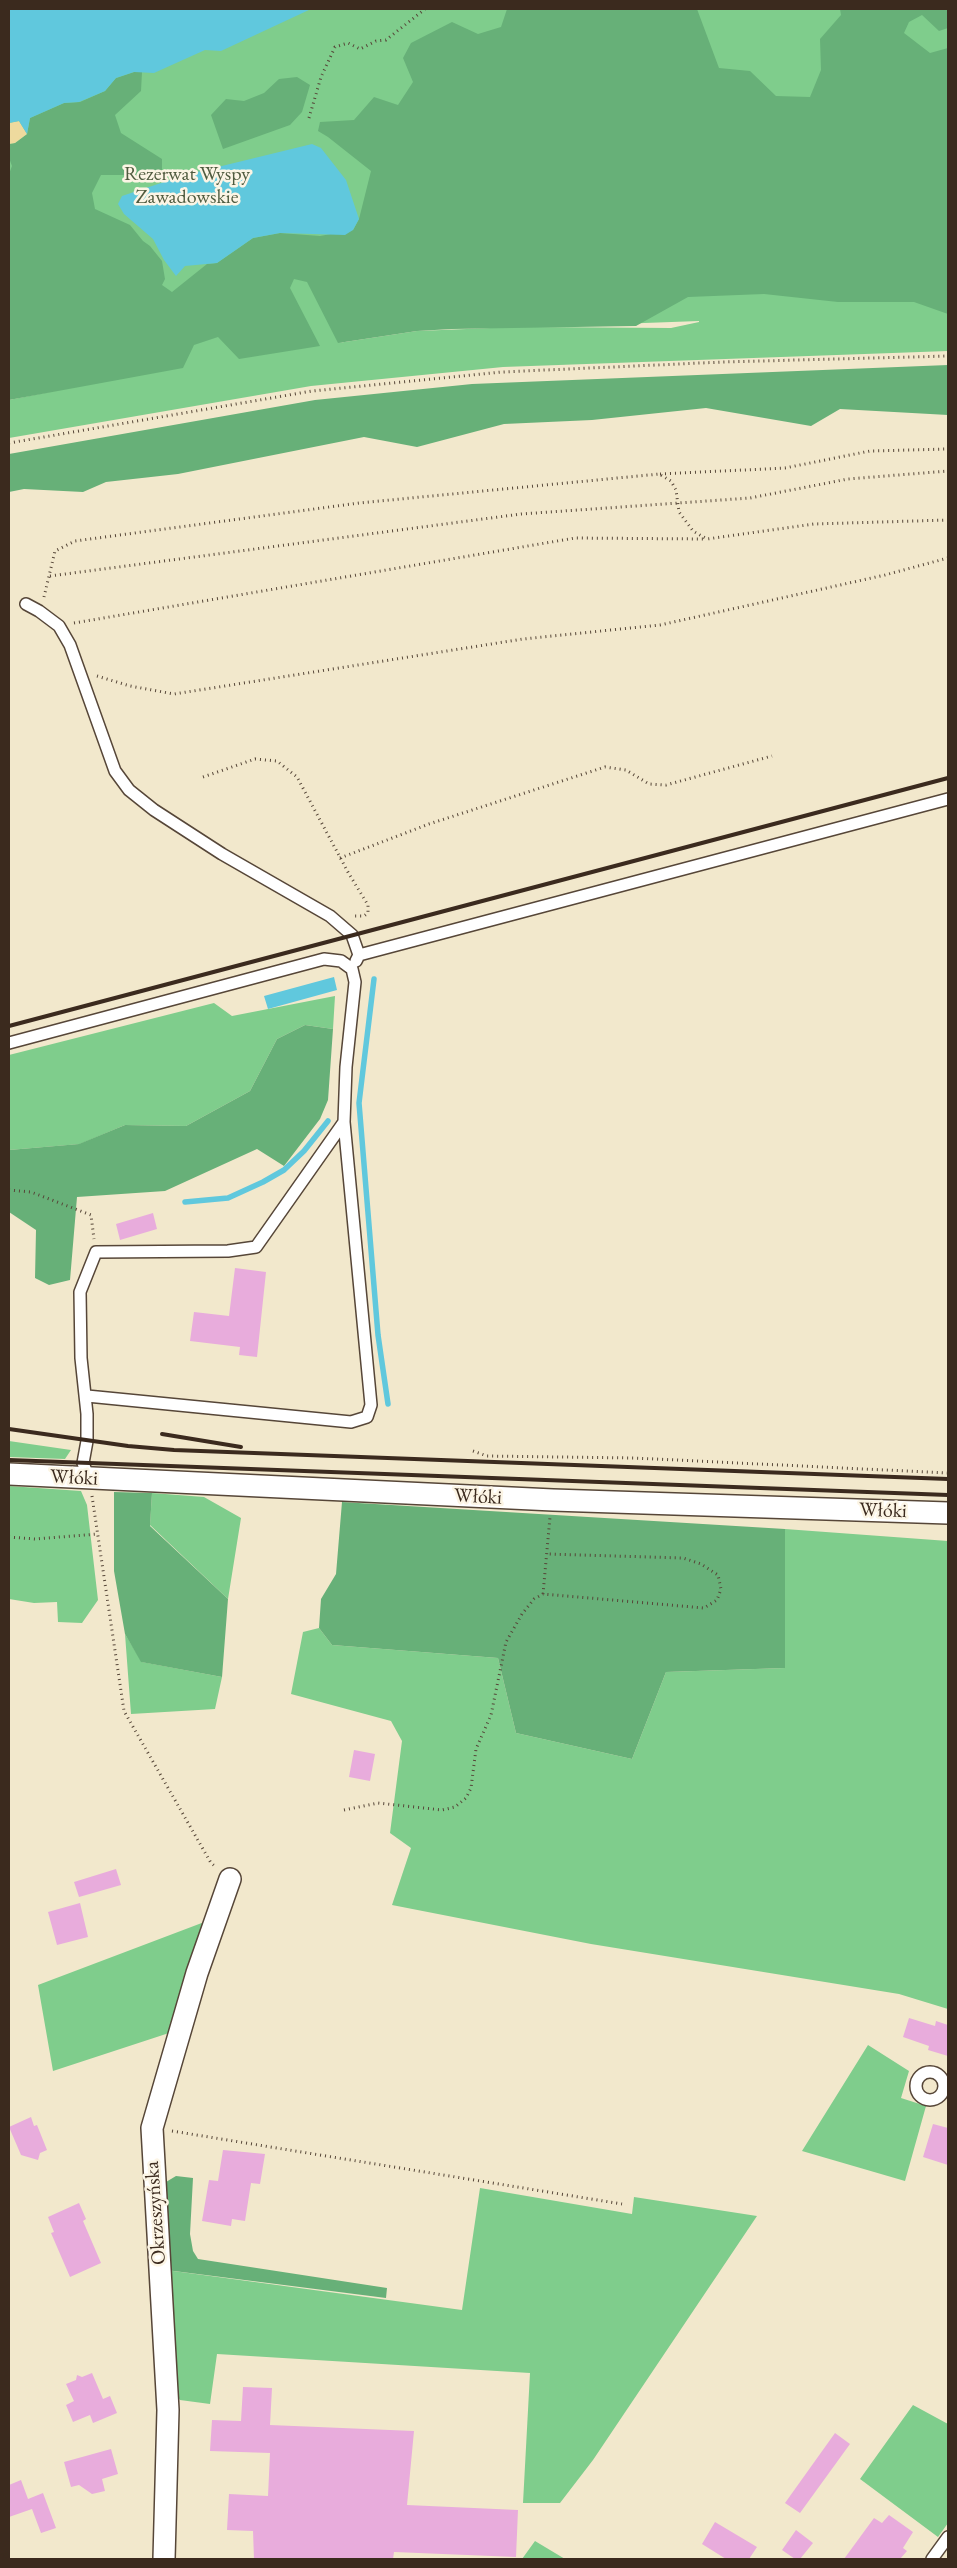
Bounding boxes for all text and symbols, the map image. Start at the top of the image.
park label: Rezerwat Wyspy Zawadowskie [124,163,250,210]
street label: Włóki [50,1465,98,1491]
street label: Włóki [454,1484,502,1510]
street label: Włóki [859,1498,907,1524]
street label: Okrzeszyńska [140,2160,172,2266]

